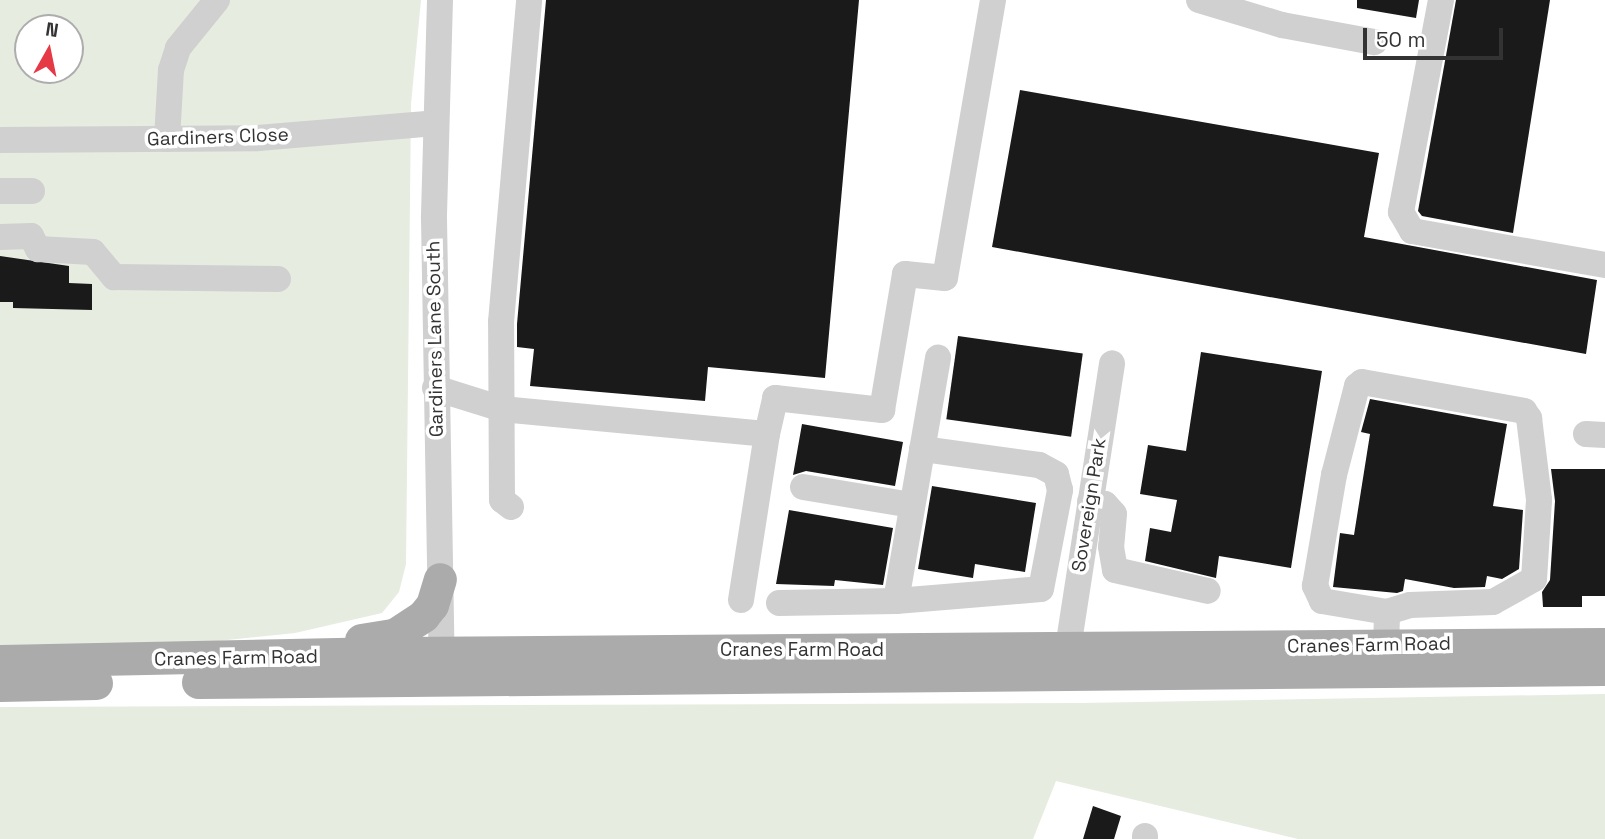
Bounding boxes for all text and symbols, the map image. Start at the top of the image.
north arrow [14,14,84,84]
scale bar [1367,14,1507,58]
text: N [44,16,60,43]
text: 50 m [1376,26,1426,53]
street label: Gardiners Close [147,123,289,151]
street label: Gardiners Lane South [422,241,448,437]
street label: Sovereign Park [1067,437,1111,573]
street label: Cranes Farm Road [1287,632,1451,658]
street label: Cranes Farm Road [720,639,884,661]
street label: Cranes Farm Road [154,645,318,671]

